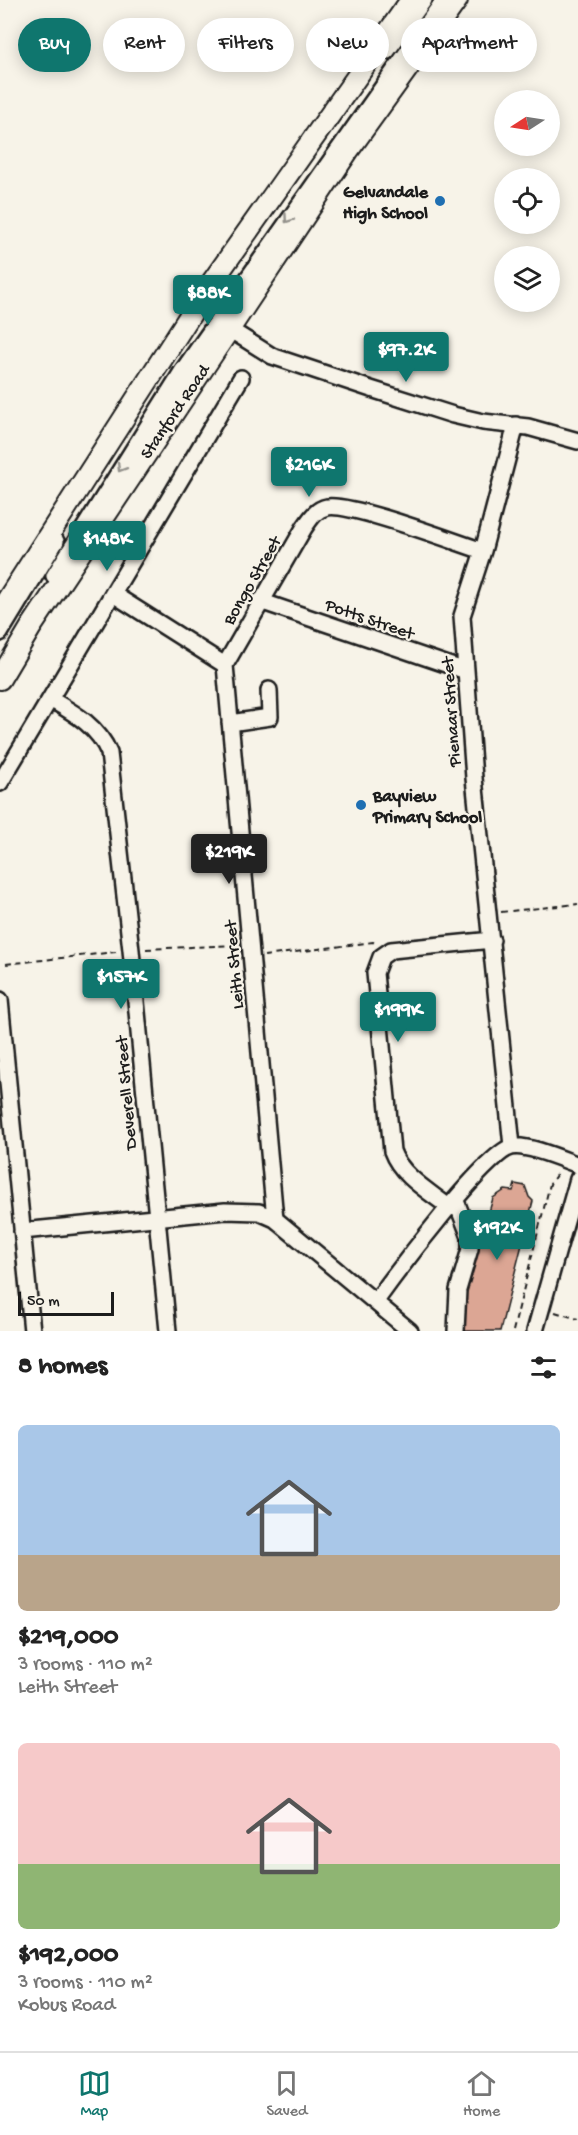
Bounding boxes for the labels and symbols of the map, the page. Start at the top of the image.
north arrow [494,90,560,156]
place label: Gelvandale High School [343,183,429,225]
marker: Gelvandale High School [433,194,447,208]
one-way arrow [284,212,295,223]
pin: $88K [172,275,244,326]
pin: $97.2K [357,332,455,383]
street label: Stanford Road [137,360,216,464]
pin: $216K [267,447,351,498]
one-way arrow [117,462,129,472]
pin: $148K [65,521,149,572]
street label: Bongo Street [219,532,288,630]
street label: Potts Street [321,595,418,646]
street label: Pienaar Street [438,654,467,769]
place label: Bayview Primary School [372,787,482,829]
marker: Bayview Primary School [354,798,368,812]
pin: $219K [187,834,271,885]
street label: Leith Street [221,918,250,1010]
pin: $157K [79,959,163,1010]
pin: $199K [356,992,440,1043]
street label: Deverell Street [112,1033,143,1152]
pin: $192K [455,1210,539,1261]
scale bar [18,1289,114,1316]

